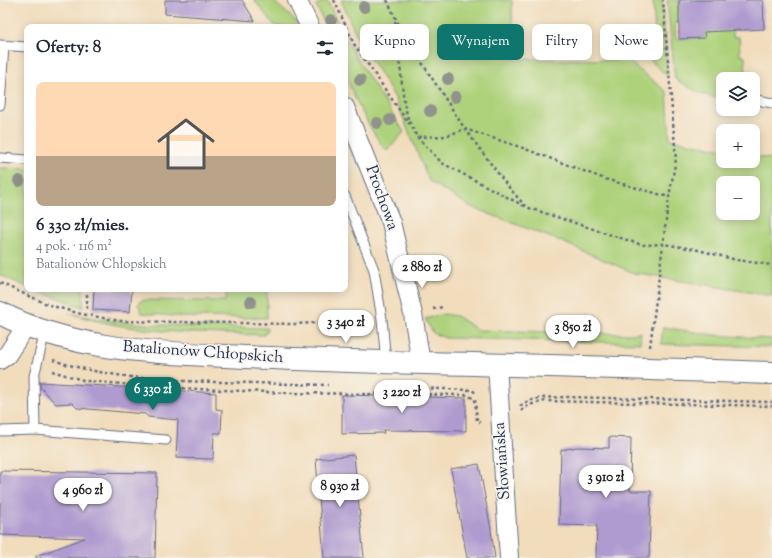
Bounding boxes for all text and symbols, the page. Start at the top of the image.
chip: Kupno [360,24,429,60]
chip: Wynajem [437,24,524,60]
chip: Filtry [532,24,592,60]
chip: Nowe [600,24,663,60]
text: Oferty: 8 [36,36,101,60]
icon: filters [314,37,336,59]
map controls [716,72,760,220]
button: layers [716,72,760,116]
icon: home [150,108,222,180]
button: + [716,124,760,168]
street label: Prochowa [359,162,404,234]
button: − [716,176,760,220]
text: 6 330 zł/mies. [36,214,129,238]
text: 4 pok. · 116 m² [36,238,112,256]
pin: 2 880 zł [381,255,463,289]
text: Batalionów Chłopskich [36,256,167,274]
text: 2 880 zł [402,259,442,277]
pin: 3 340 zł [305,310,387,344]
text: 3 340 zł [327,314,365,332]
pin: 3 850 zł [532,315,614,349]
text: 3 850 zł [554,319,592,337]
street label: Batalionów Chłopskich [122,336,285,370]
pin: 6 330 zł [112,377,194,411]
pin: 3 220 zł [361,380,443,414]
text: 6 330 zł [134,381,172,399]
text: 3 220 zł [383,384,421,402]
street label: Słowiańska [489,421,517,501]
pin: 3 910 zł [565,465,647,499]
text: 3 910 zł [588,469,624,487]
pin: 8 930 zł [299,474,381,508]
pin: 4 960 zł [42,478,124,512]
text: 8 930 zł [321,478,359,496]
text: 4 960 zł [63,482,103,500]

